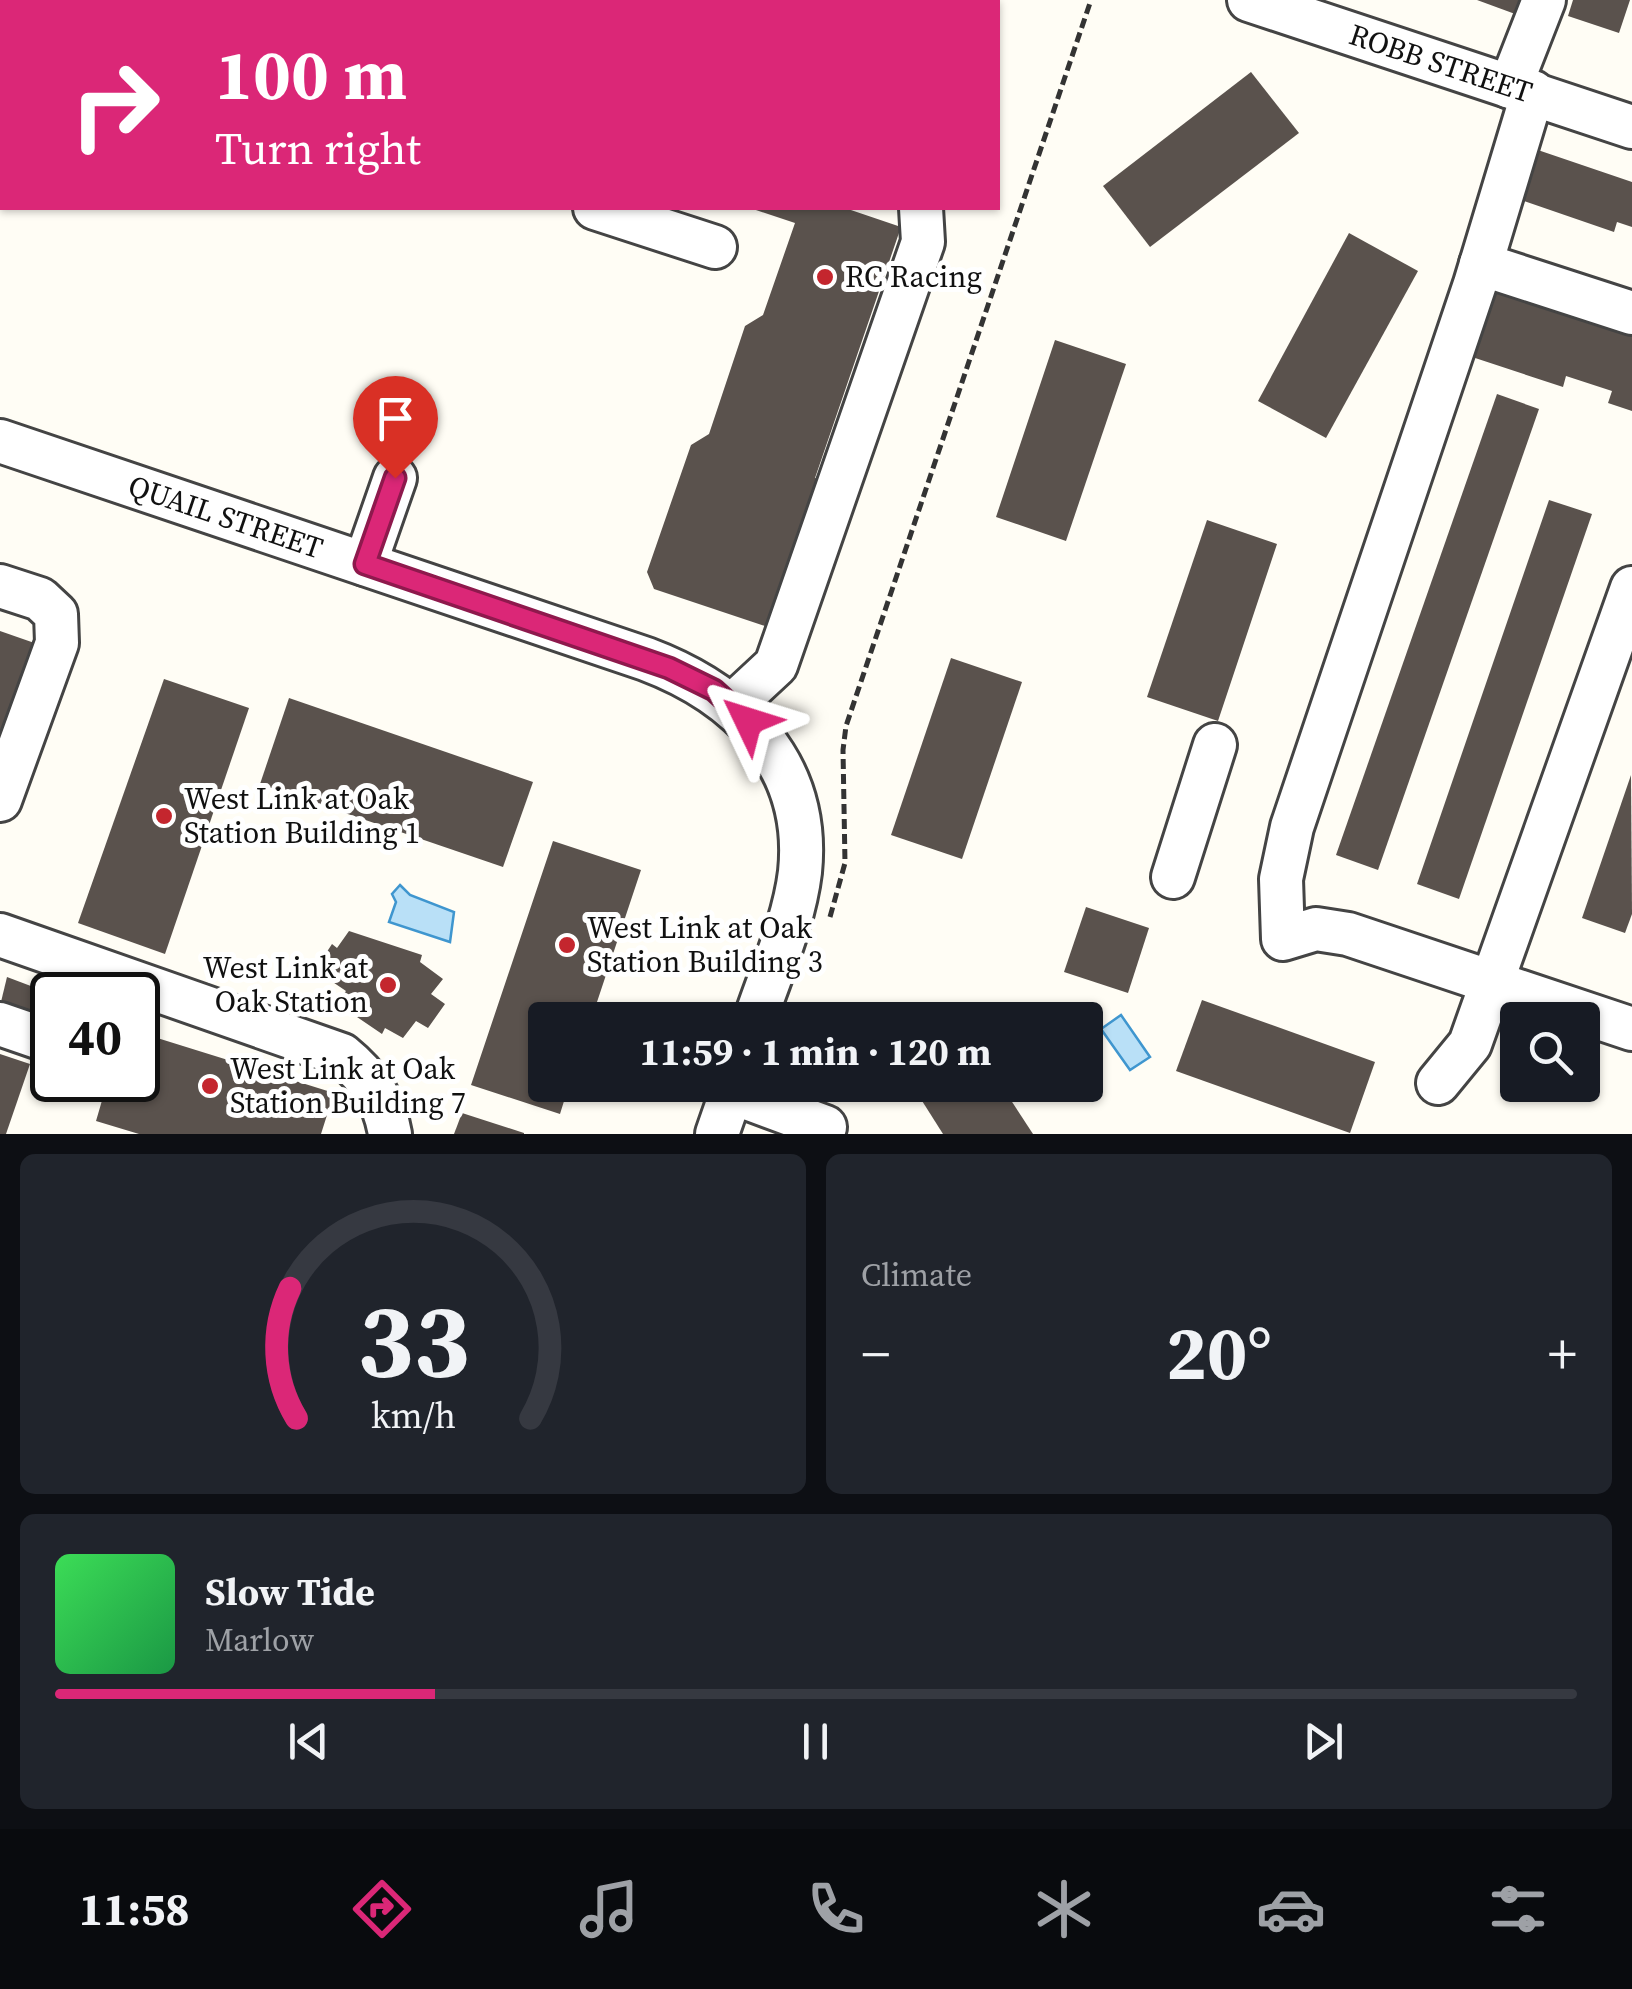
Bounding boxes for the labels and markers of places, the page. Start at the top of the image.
place label: RC Racing [845,256,982,297]
marker: RC Racing [814,266,836,288]
pin [353,376,438,479]
place label: West Link at Oak Station Building 1 [184,778,420,853]
marker: West Link at Oak Station Building 1 [153,805,175,827]
place label: West Link at Oak Station Building 3 [587,907,823,982]
marker: West Link at Oak Station Building 3 [556,934,578,956]
place label: West Link at Oak Station [203,947,368,1022]
marker: West Link at Oak Station [377,974,399,996]
place label: West Link at Oak Station Building 7 [230,1048,466,1123]
marker: West Link at Oak Station Building 7 [199,1075,221,1097]

